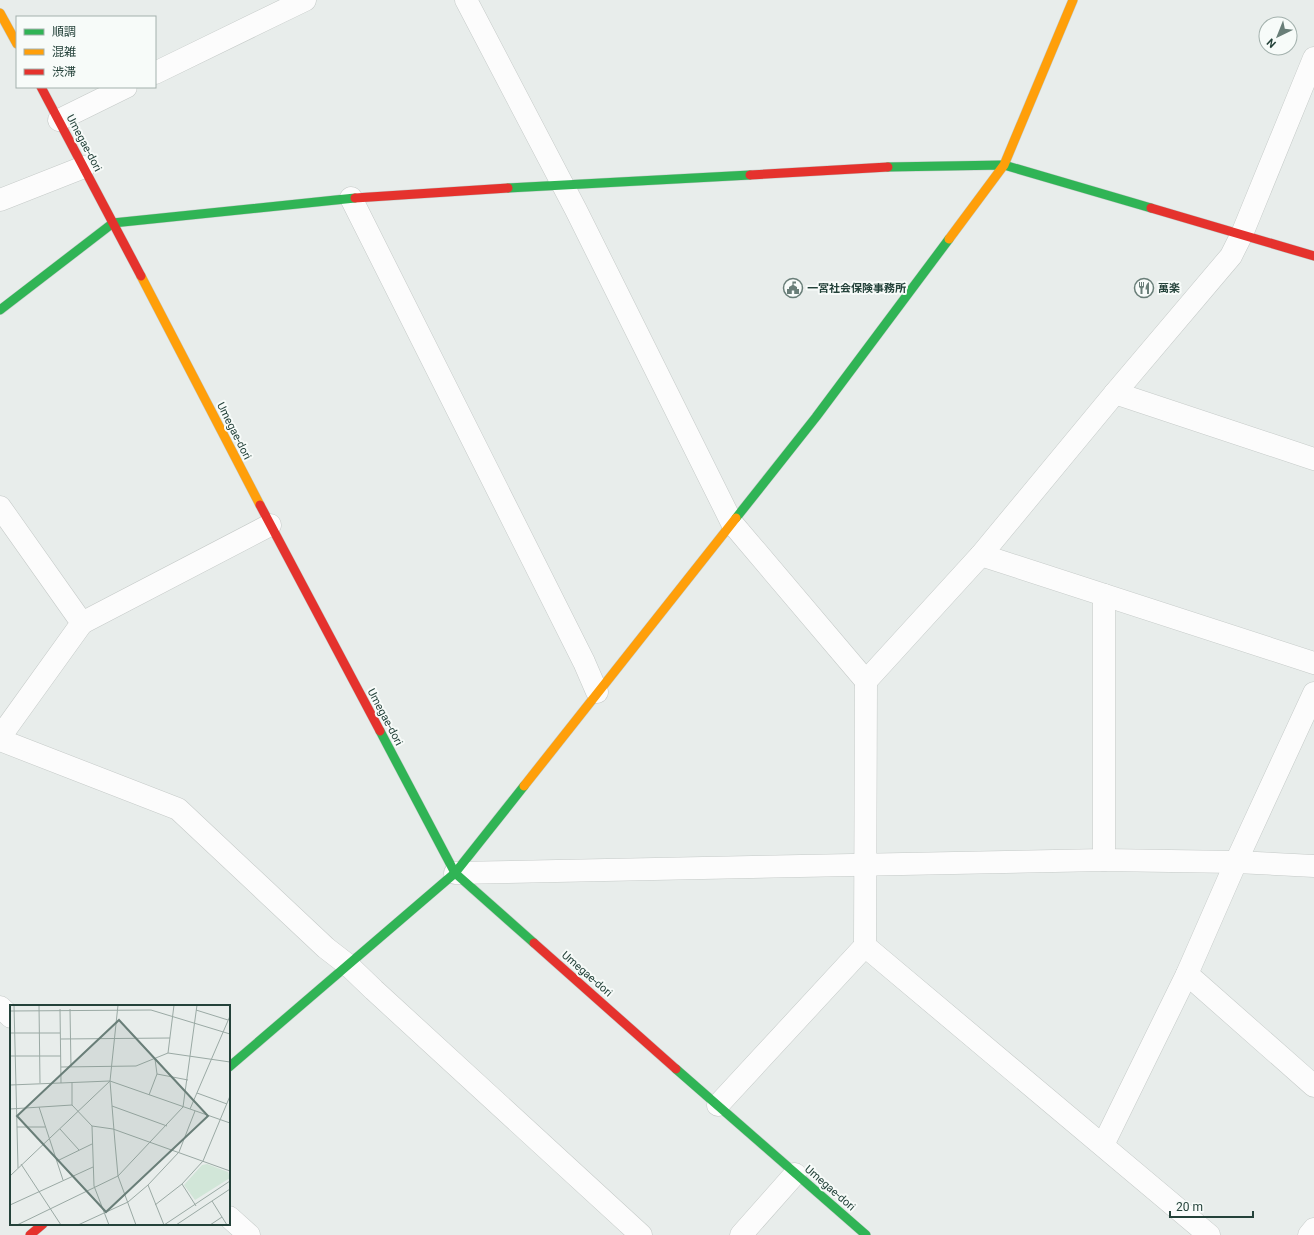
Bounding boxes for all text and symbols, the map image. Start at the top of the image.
legend [16,16,156,88]
north arrow [1258,16,1298,56]
text: 順調 [52,25,76,39]
text: N [1264,35,1279,50]
text: 混雑 [52,45,76,59]
text: 渋滞 [52,65,76,79]
street label: Umegae-dori [64,112,104,174]
public building icon: 一宮社会保険事務所 [782,277,804,299]
restaurant icon: 萬楽 [1133,277,1155,299]
place label: 一宮社会保険事務所 [807,282,906,295]
place label: 萬楽 [1158,282,1180,295]
street label: Umegae-dori [214,400,254,462]
street label: Umegae-dori [365,686,405,748]
street label: Umegae-dori [559,949,615,999]
inset map [10,1005,230,1225]
street label: Umegae-dori [802,1163,858,1213]
scale bar [1170,1193,1253,1219]
text: 20 m [1176,1200,1203,1214]

